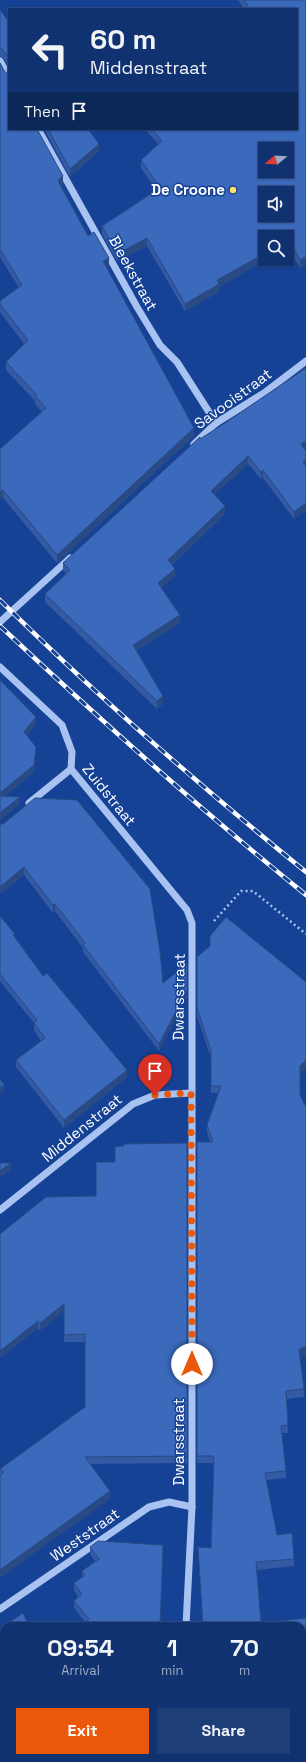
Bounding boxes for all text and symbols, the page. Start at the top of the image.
text: 60 m [90,21,156,57]
icon: left [24,24,76,76]
text: Middenstraat [90,56,207,79]
icon: arrive [68,100,90,122]
text: Then [24,102,60,121]
north arrow [258,142,294,178]
map controls [258,142,294,266]
place label: De Croone [151,180,225,199]
marker: De Croone [228,185,238,195]
button: sound [258,186,294,222]
button: search [258,230,294,266]
street label: Bleekstraat [105,232,162,314]
street label: Savooistraat [190,364,275,433]
street label: Zuidstraat [78,760,140,830]
street label: Dwarsstraat [168,953,189,1041]
pin [138,1054,172,1095]
icon: arrive [144,1060,166,1082]
street label: Middenstraat [38,1089,126,1166]
position arrow [171,1343,213,1385]
street label: Dwarsstraat [169,1398,188,1486]
street label: Weststraat [46,1504,123,1565]
text: 09:54 [47,1632,114,1663]
text: 1 [167,1632,178,1663]
text: 70 [230,1632,259,1663]
text: Arrival [61,1662,100,1679]
text: min [161,1662,183,1679]
text: m [239,1662,250,1679]
button: Exit [16,1708,149,1754]
button: Share [157,1708,290,1754]

